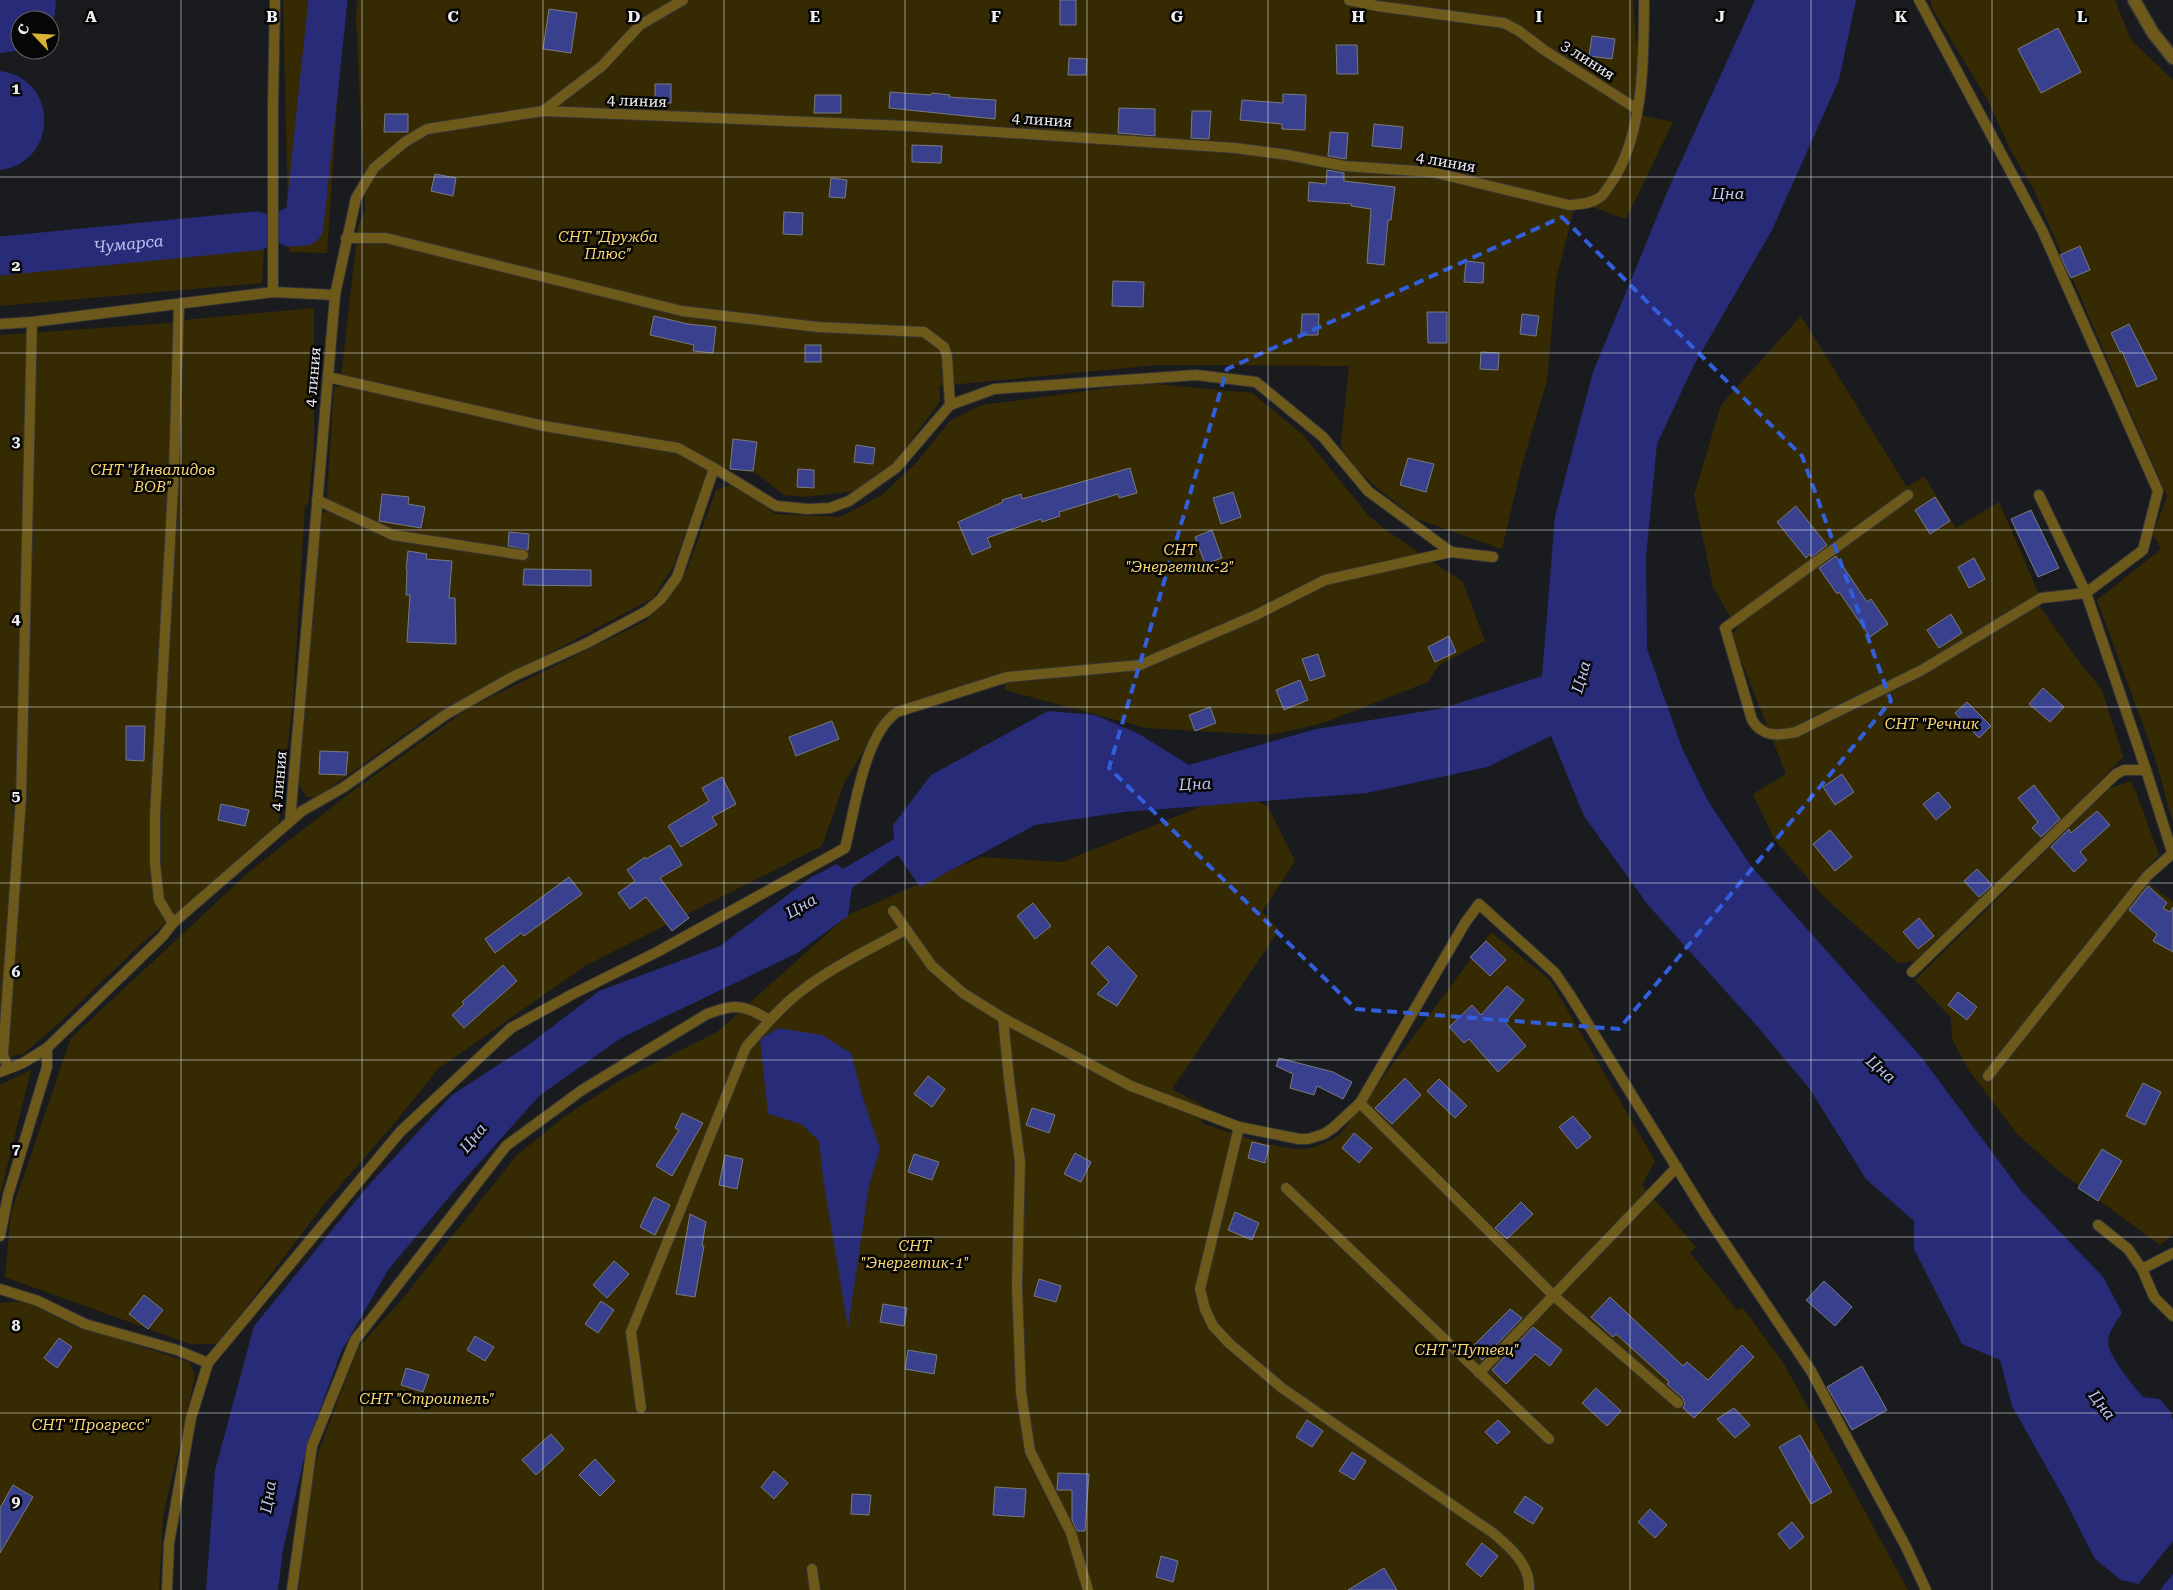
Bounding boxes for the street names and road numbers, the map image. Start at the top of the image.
street label: 3 линия [1558,36,1618,84]
street label: 4 линия [607,91,667,111]
street label: 4 линия [1011,109,1073,131]
street label: 4 линия [1415,148,1477,176]
street label: 4 линия [301,346,325,408]
street label: 4 линия [267,750,291,812]

